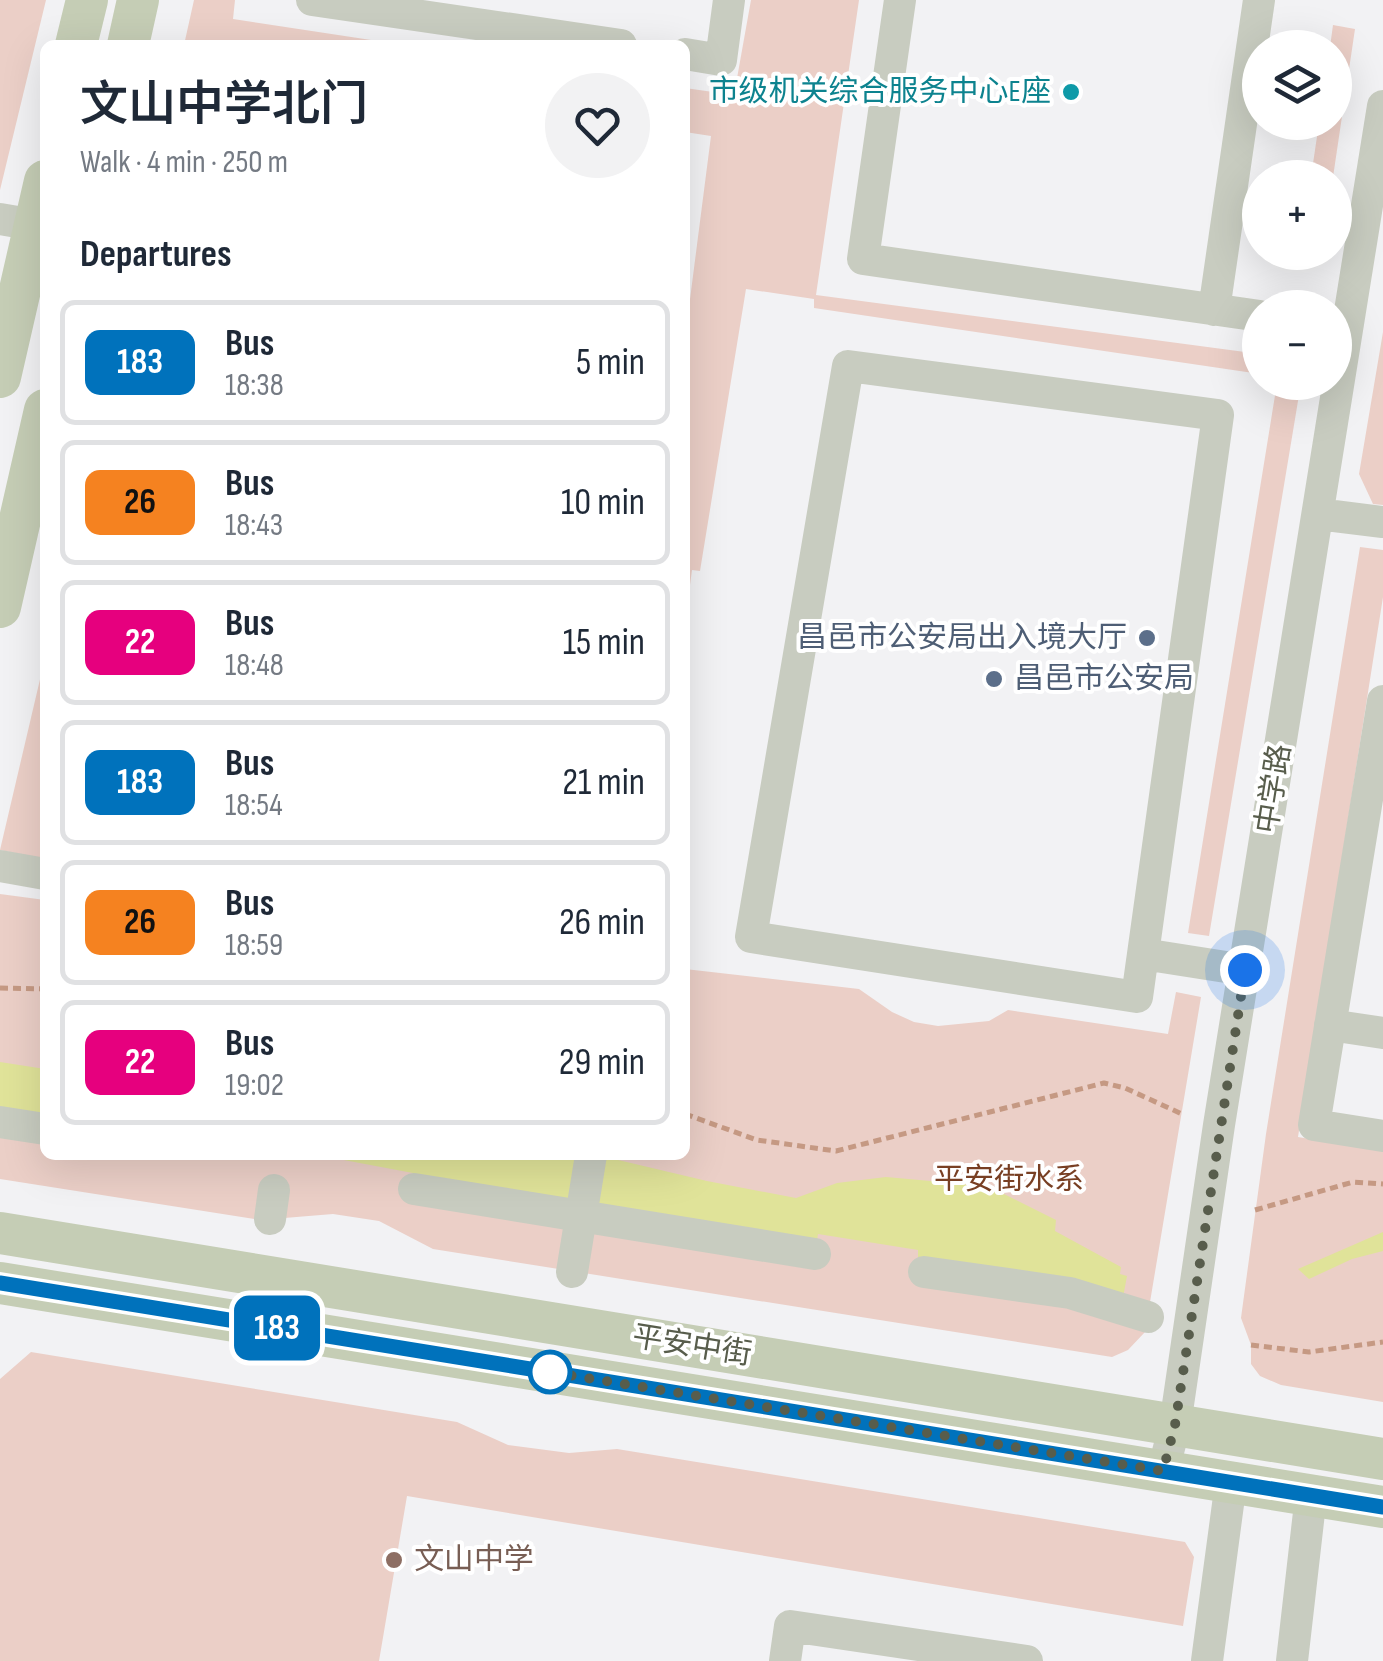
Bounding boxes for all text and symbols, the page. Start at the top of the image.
map controls [1242,30,1352,400]
button: layers [1242,30,1352,140]
button: heart [545,73,650,178]
place label: 市级机关综合服务中心E座 [709,74,1051,110]
text: 文山中学北门 [80,77,368,134]
marker: 市级机关综合服务中心E座 [1060,81,1082,103]
text: Walk · 4 min · 250 m [80,143,288,182]
button: + [1242,160,1352,270]
text: Departures [80,232,232,277]
button: − [1242,290,1352,400]
text: Bus [225,321,274,366]
text: 5 min [576,340,645,385]
text: 183 [117,341,163,384]
text: 18:38 [225,366,284,405]
text: Bus [225,461,274,506]
text: 10 min [561,480,645,525]
text: 26 [124,481,156,524]
text: 18:43 [225,506,283,545]
text: Bus [225,601,274,646]
text: 15 min [563,620,645,665]
place label: 昌邑市公安局出入境大厅 [797,620,1127,656]
text: 22 [125,621,155,664]
marker: 昌邑市公安局出入境大厅 [1136,627,1158,649]
text: 18:48 [225,646,284,685]
place label: 昌邑市公安局 [1014,661,1194,697]
marker: 昌邑市公安局 [983,668,1005,690]
text: Bus [225,741,274,786]
street label: 中学路 [1249,742,1299,836]
text: 21 min [562,760,645,805]
text: 183 [117,761,163,804]
text: 18:54 [225,786,283,825]
text: Bus [225,881,274,926]
text: 26 min [559,900,645,945]
text: 26 [124,901,156,944]
text: 18:59 [225,926,283,965]
your location [1220,945,1270,995]
text: Bus [225,1021,274,1066]
text: 29 min [559,1040,645,1085]
text: 22 [125,1041,155,1084]
text: 19:02 [225,1066,284,1105]
park label: 平安街水系 [934,1162,1084,1198]
line badge: 183 [220,1296,334,1360]
text: 183 [254,1307,300,1350]
street label: 平安中街 [630,1319,754,1373]
unlabelled marker [529,1351,571,1393]
place label: 文山中学 [414,1542,534,1578]
marker: 文山中学 [383,1549,405,1571]

